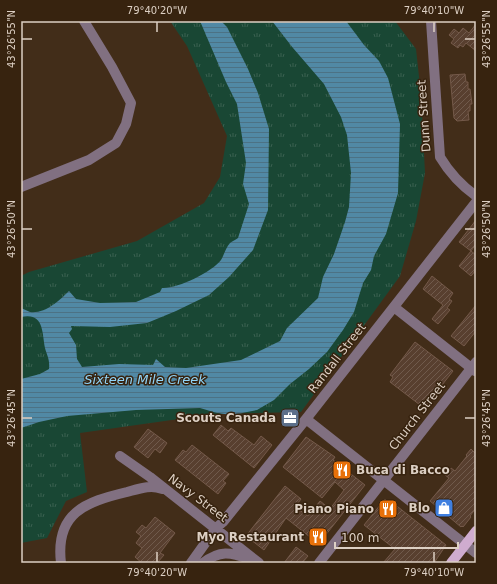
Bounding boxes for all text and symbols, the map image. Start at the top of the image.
text: 79°40'20"W [127,5,187,16]
text: 79°40'10"W [404,5,464,16]
text: 43°26'55"N [6,10,17,68]
text: 43°26'55"N [481,10,492,68]
street label: Dunn Street [414,79,434,153]
text: 43°26'50"N [6,200,17,258]
text: 43°26'50"N [481,200,492,258]
street label: Randall Street [305,320,369,396]
water label: Sixteen Mile Creek [84,372,206,387]
street label: Church Street [386,379,448,453]
text: 43°26'45"N [6,389,17,447]
text: 43°26'45"N [481,389,492,447]
office icon: Scouts Canada [279,407,301,429]
place label: Scouts Canada [176,411,276,425]
restaurant icon: Buca di Bacco [331,459,353,481]
place label: Buca di Bacco [356,463,450,477]
street label: Navy Street [166,471,231,525]
shop icon: Blo [433,497,455,519]
restaurant icon: Piano Piano [377,498,399,520]
place label: Blo [408,501,430,515]
place label: Piano Piano [294,502,374,516]
scale bar [335,524,458,550]
restaurant icon: Myo Restaurant [307,526,329,548]
place label: Myo Restaurant [197,530,304,544]
text: 100 m [341,531,379,545]
text: 79°40'20"W [127,567,187,578]
text: 79°40'10"W [404,567,464,578]

